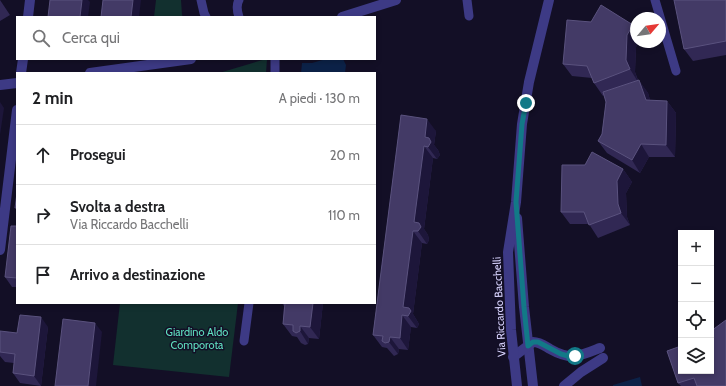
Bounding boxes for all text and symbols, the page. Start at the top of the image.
north arrow [630,12,666,48]
search box [16,16,376,60]
icon: search [30,27,52,49]
text: Cerca qui [62,29,120,47]
text: 2 min [32,88,73,108]
text: A piedi · 130 m [279,90,360,106]
route end [517,94,535,112]
icon: ahead [32,144,54,166]
text: Prosegui [70,146,126,164]
text: 20 m [330,147,360,163]
text: Svolta a destra [70,198,165,216]
icon: right [32,204,54,226]
text: 110 m [328,207,360,223]
text: Via Riccardo Bacchelli [70,216,188,232]
map controls [678,230,714,374]
button: + [678,230,714,266]
street label: Via Riccardo Bacchelli [489,257,509,357]
icon: arrive [32,264,54,286]
text: Arrivo a destinazione [70,266,205,284]
button: − [678,266,714,302]
button: locate [678,302,714,338]
park label: Giardino Aldo Comporota [166,325,228,352]
button: layers [678,338,714,374]
route start [566,347,584,365]

